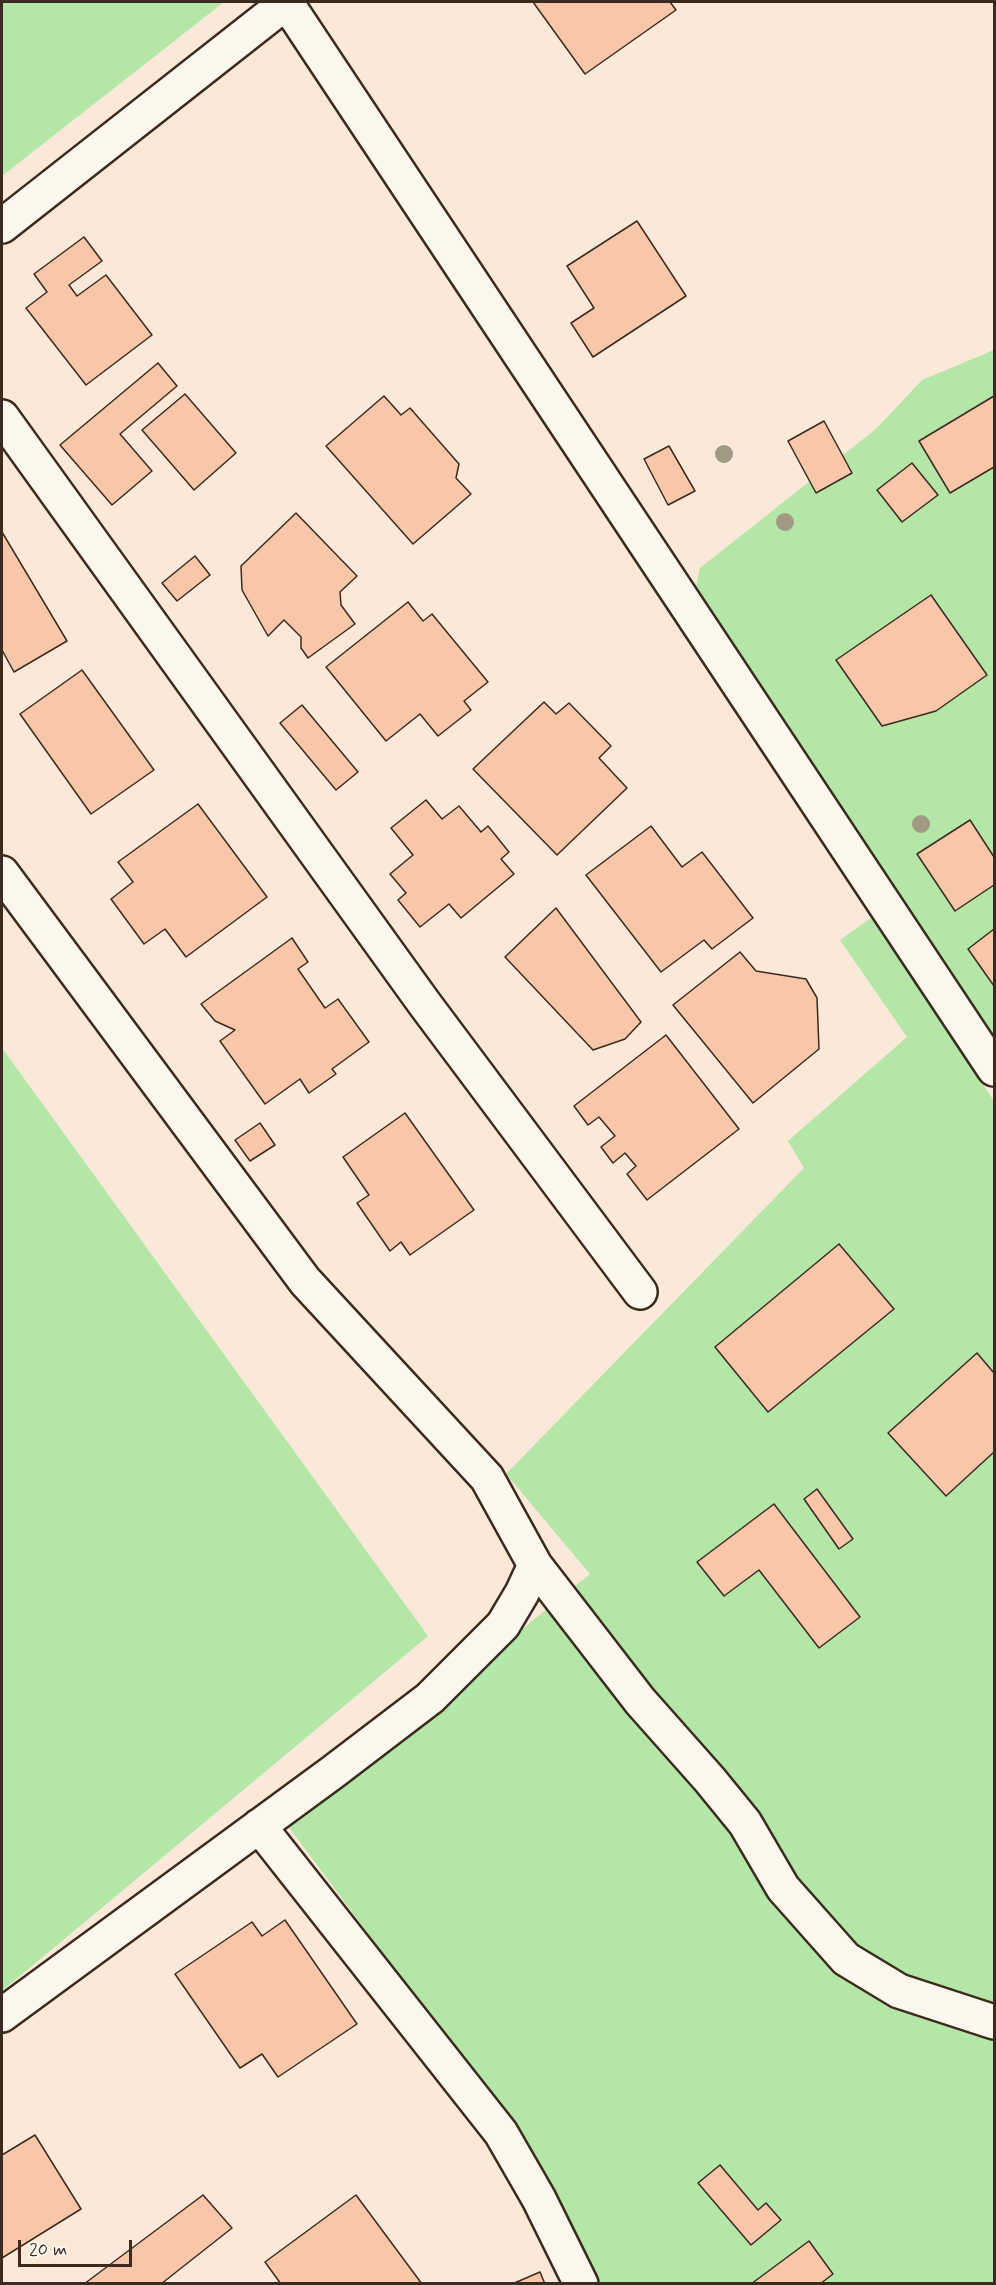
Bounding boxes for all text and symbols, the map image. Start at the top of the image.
scale bar [21,2228,135,2266]
text: 20 m [29,2238,67,2262]

